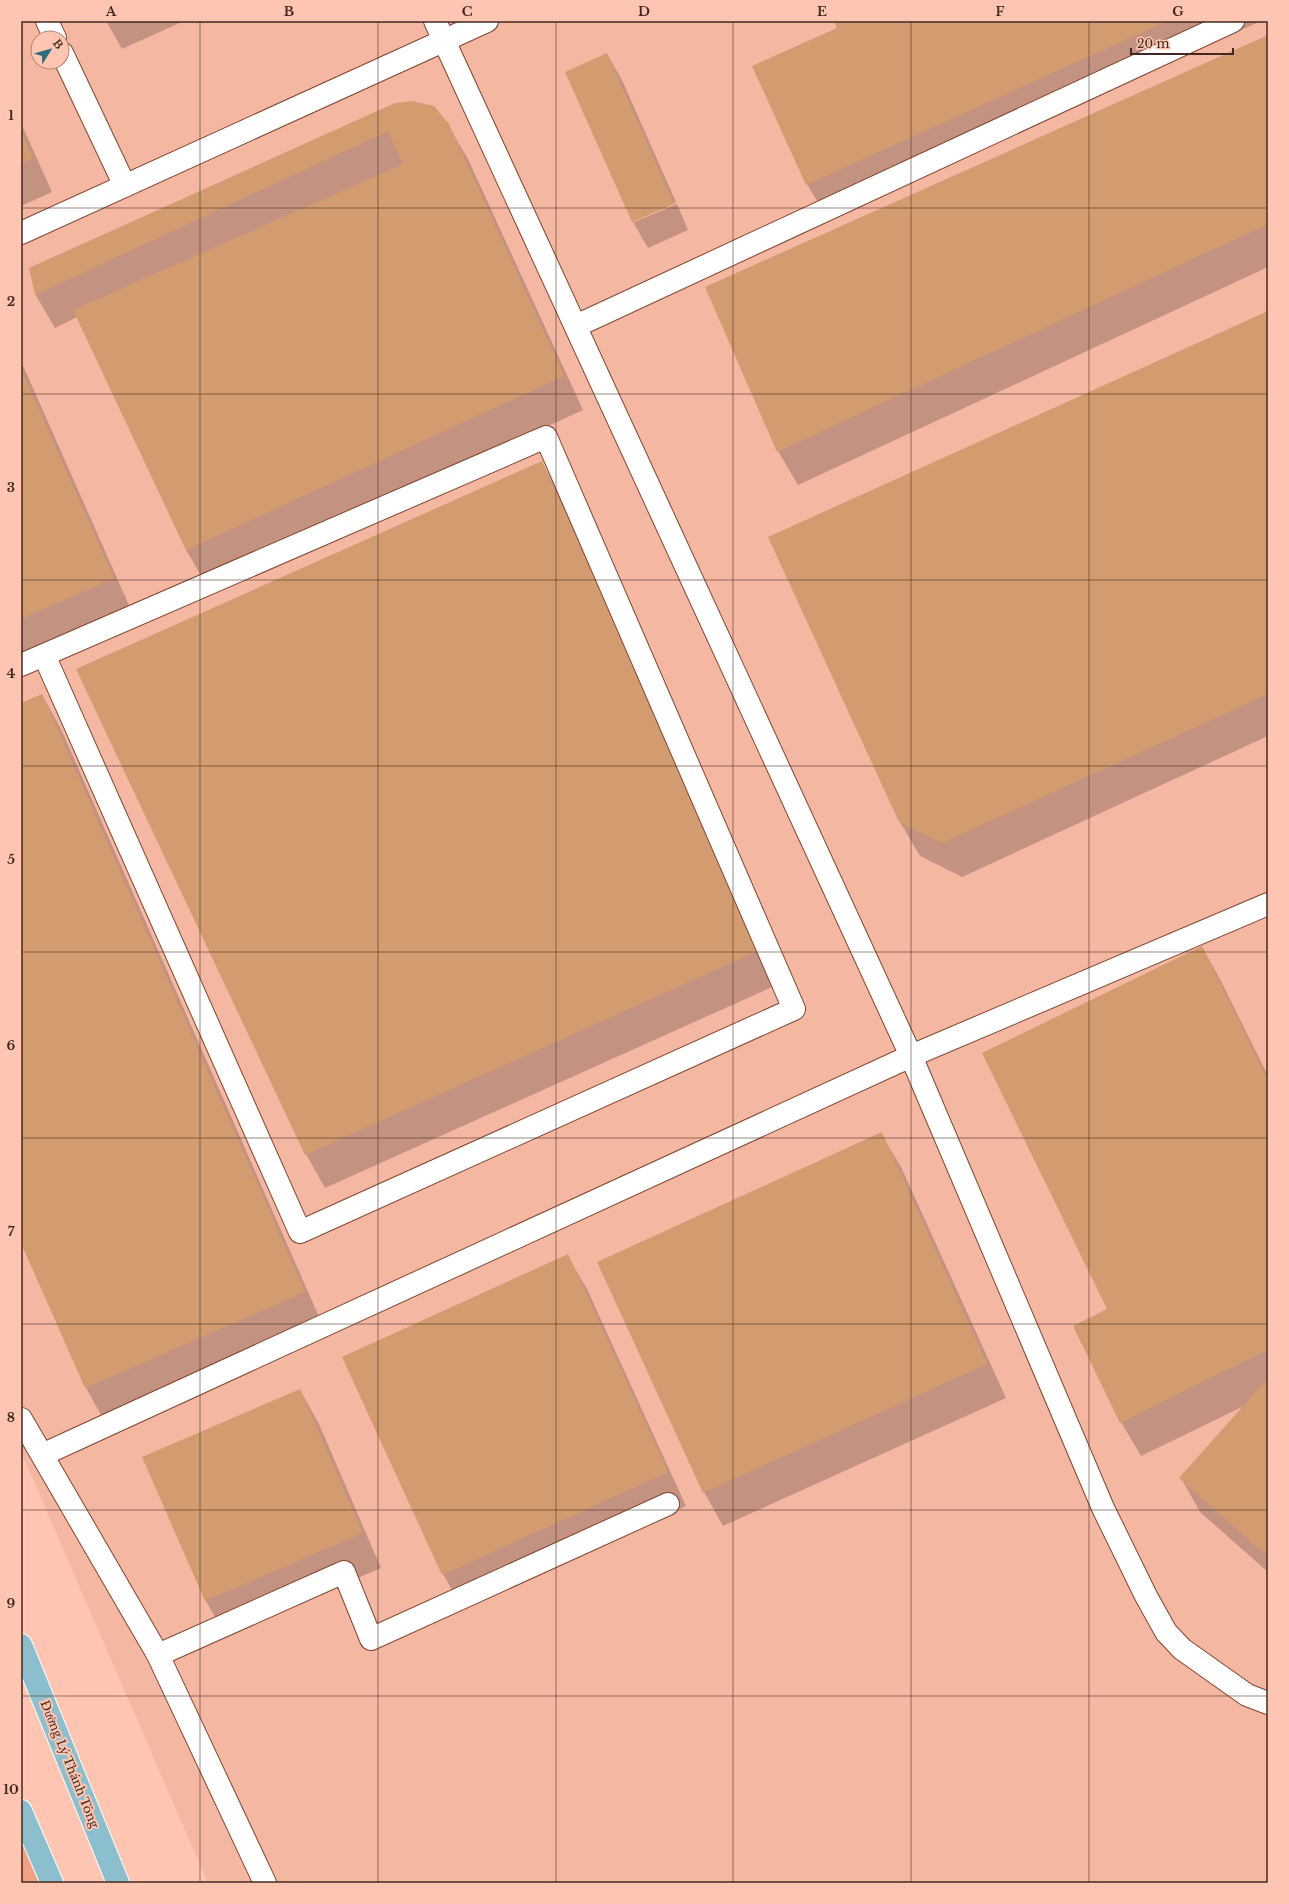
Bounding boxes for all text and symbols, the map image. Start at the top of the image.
text: A [105,3,117,20]
text: B [284,3,294,20]
text: C [462,3,473,20]
text: D [638,3,650,20]
text: E [817,3,827,20]
text: F [996,3,1005,20]
text: G [1172,3,1184,20]
north arrow [30,30,70,70]
scale bar [1131,30,1233,56]
text: B [50,36,66,52]
text: 20 m [1137,36,1169,51]
text: 1 [8,107,14,124]
text: 2 [7,293,15,310]
text: 3 [7,479,15,496]
text: 4 [7,665,16,682]
text: 5 [7,851,15,868]
text: 6 [7,1037,16,1054]
text: 7 [8,1223,15,1240]
text: 8 [7,1409,15,1426]
text: 9 [7,1595,16,1612]
street label: Đường Lý Thánh Tông [38,1698,103,1831]
text: 10 [3,1781,19,1798]

